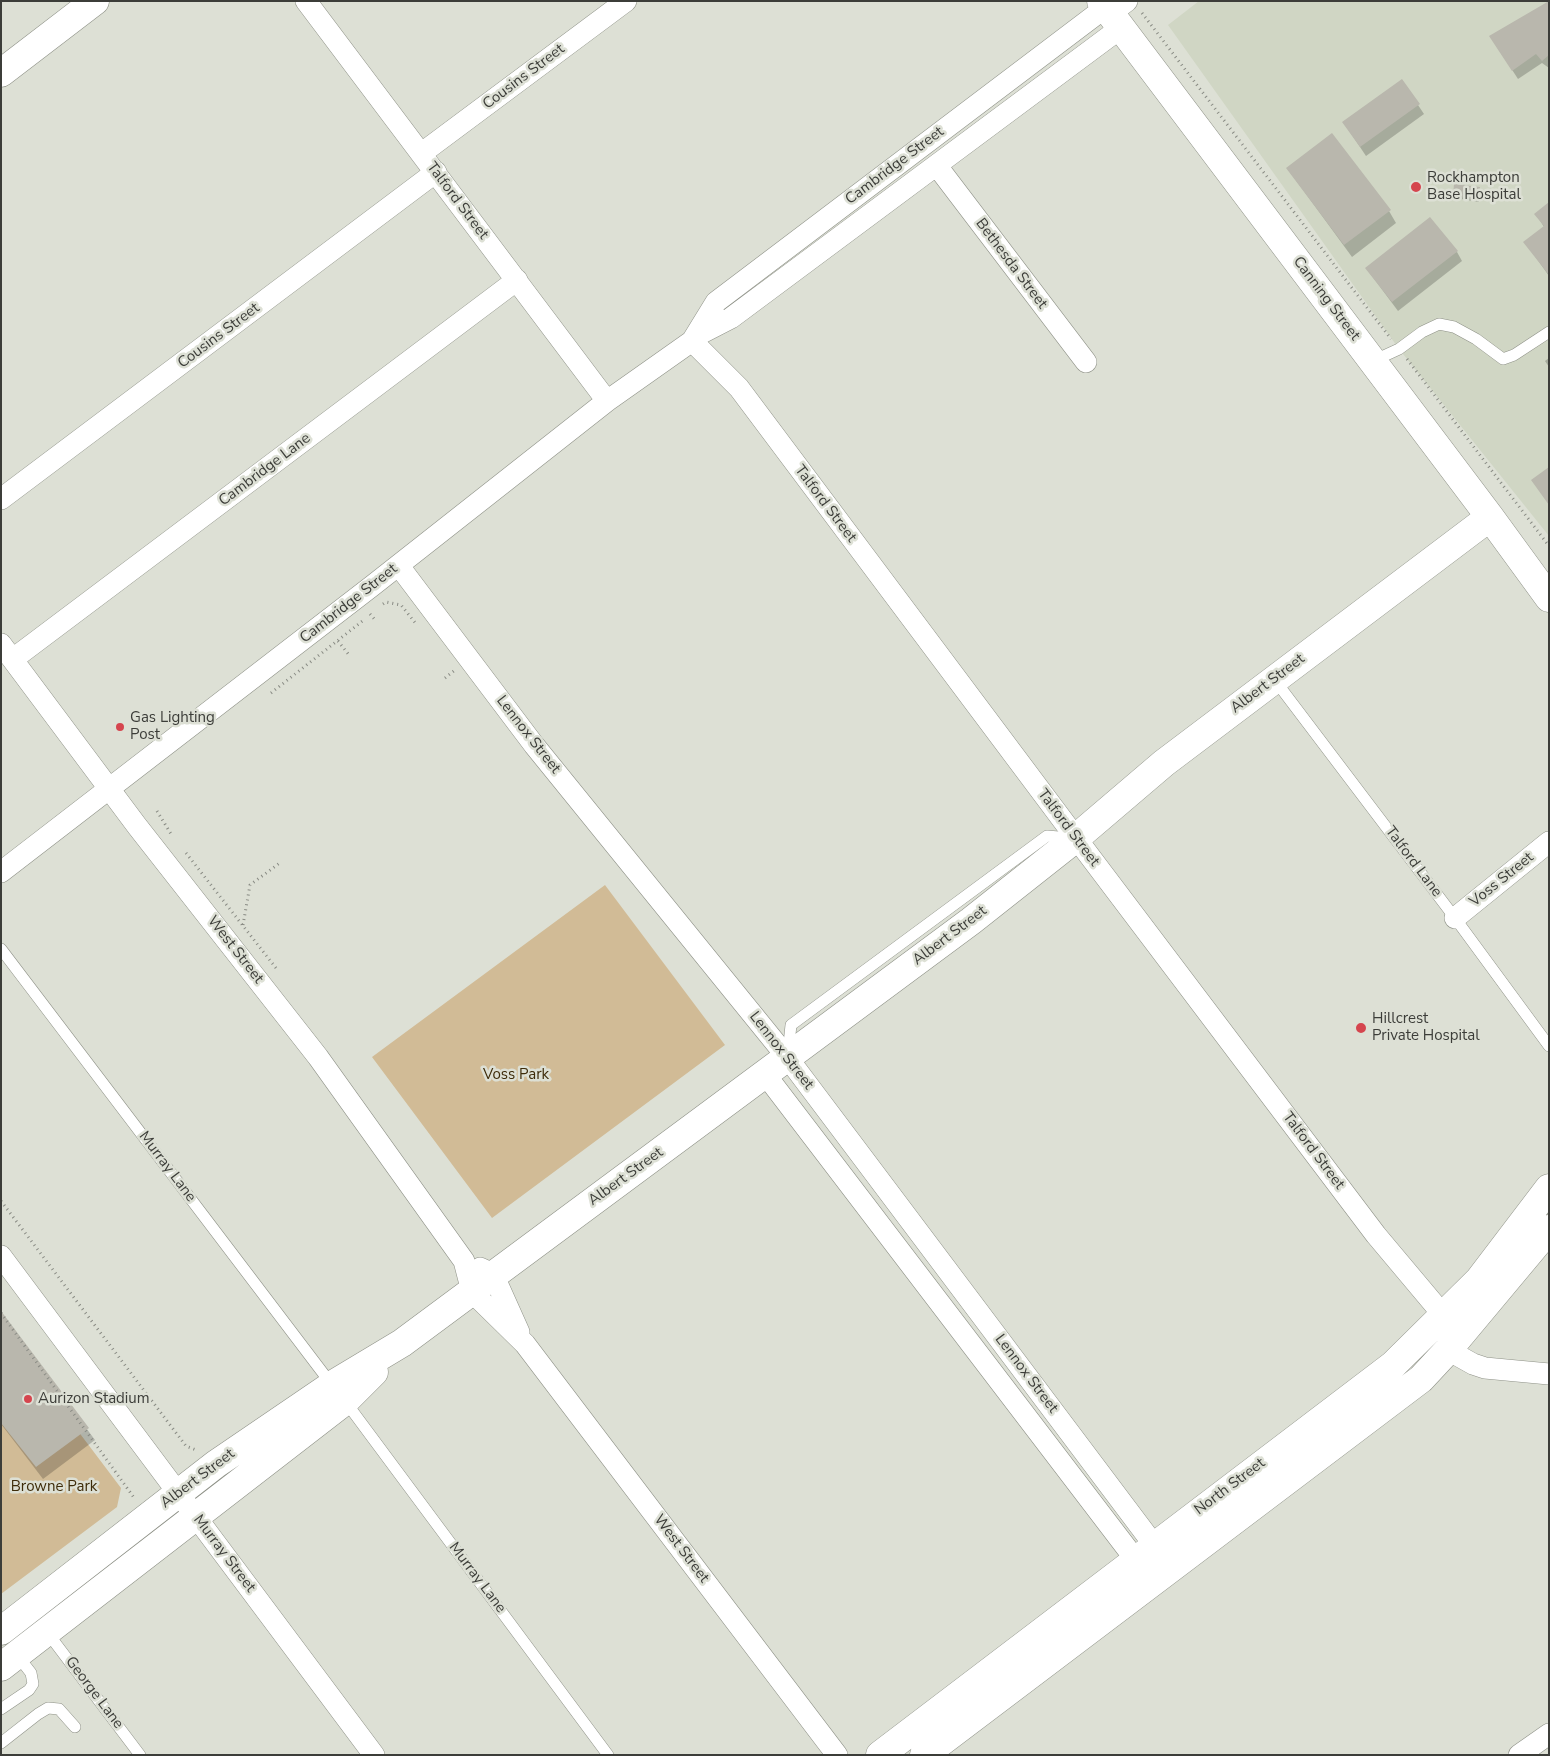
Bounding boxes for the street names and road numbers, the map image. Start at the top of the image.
street label: Cousins Street [480,40,568,114]
street label: Cambridge Street [842,123,948,209]
street label: Talford Street [422,159,492,243]
street label: Bethesda Street [971,215,1051,313]
street label: Canning Street [1289,253,1363,345]
street label: Cousins Street [175,299,263,373]
street label: Cambridge Lane [216,430,314,510]
street label: Talford Street [790,462,860,546]
street label: Cambridge Street [297,560,401,648]
street label: Albert Street [1227,650,1309,718]
street label: Lennox Street [492,692,564,778]
street label: Talford Street [1033,786,1103,870]
street label: Talford Lane [1381,823,1445,901]
street label: Voss Street [1466,849,1538,911]
street label: Albert Street [909,902,991,970]
street label: West Street [203,913,267,987]
street label: Lennox Street [745,1008,817,1094]
street label: Talford Street [1278,1109,1348,1193]
street label: Murray Lane [135,1128,199,1206]
street label: Albert Street [585,1144,667,1210]
street label: Lennox Street [991,1331,1061,1417]
street label: Albert Street [157,1445,239,1513]
street label: North Street [1191,1455,1269,1519]
street label: West Street [650,1511,712,1587]
street label: Murray Street [189,1512,259,1596]
street label: Murray Lane [445,1539,509,1617]
street label: George Lane [61,1653,127,1733]

